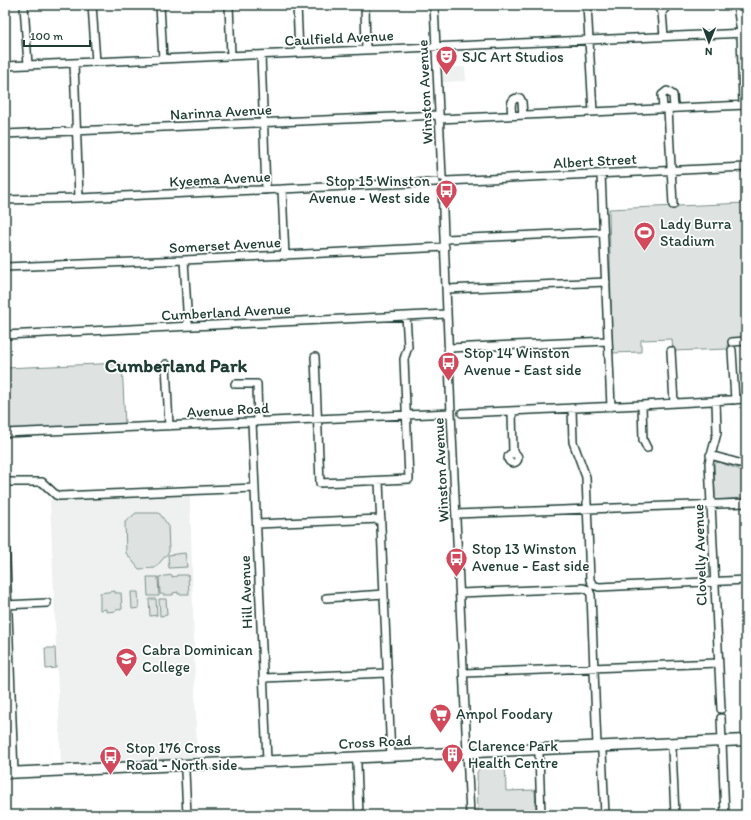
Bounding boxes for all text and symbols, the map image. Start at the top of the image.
scale bar [24,22,90,48]
north arrow [689,22,729,62]
street label: Caulfield Avenue [284,26,394,50]
text: 100 m [30,29,63,43]
street label: Winston Avenue [413,39,437,145]
theatre icon: SJC Art Studios [433,44,459,77]
text: N [705,45,713,58]
place label: SJC Art Studios [462,48,564,66]
street label: Narinna Avenue [169,100,273,124]
street label: Albert Street [553,150,638,172]
street label: Kyeema Avenue [169,167,271,191]
place label: Stop 15 Winston Avenue - West side [309,172,431,207]
bus stop icon: Stop 15 Winston Avenue - West side [433,177,459,210]
place label: Lady Burra Stadium [660,215,732,250]
sports icon: Lady Burra Stadium [631,220,657,253]
street label: Somerset Avenue [169,233,281,257]
street label: Cumberland Avenue [161,300,291,324]
place label: Stop 14 Winston Avenue - East side [464,344,582,379]
bus stop icon: Stop 14 Winston Avenue - East side [435,349,461,382]
district label: Cumberland Park [105,354,247,377]
street label: Avenue Road [186,399,270,421]
street label: Winston Avenue [429,417,453,523]
street label: Clovelly Avenue [689,504,711,606]
place label: Stop 13 Winston Avenue - East side [472,540,590,575]
bus stop icon: Stop 13 Winston Avenue - East side [443,545,469,578]
street label: Hill Avenue [236,555,256,629]
place label: Cabra Dominican College [142,641,253,676]
school or university icon: Cabra Dominican College [113,646,139,679]
supermarket icon: Ampol Foodary [428,701,454,734]
place label: Ampol Foodary [456,705,553,723]
street label: Cross Road [338,731,413,753]
place label: Clarence Park Health Centre [468,737,558,772]
place label: Stop 176 Cross Road - North side [126,739,237,774]
building icon: Clarence Park Health Centre [439,742,465,775]
bus stop icon: Stop 176 Cross Road - North side [97,744,123,777]

